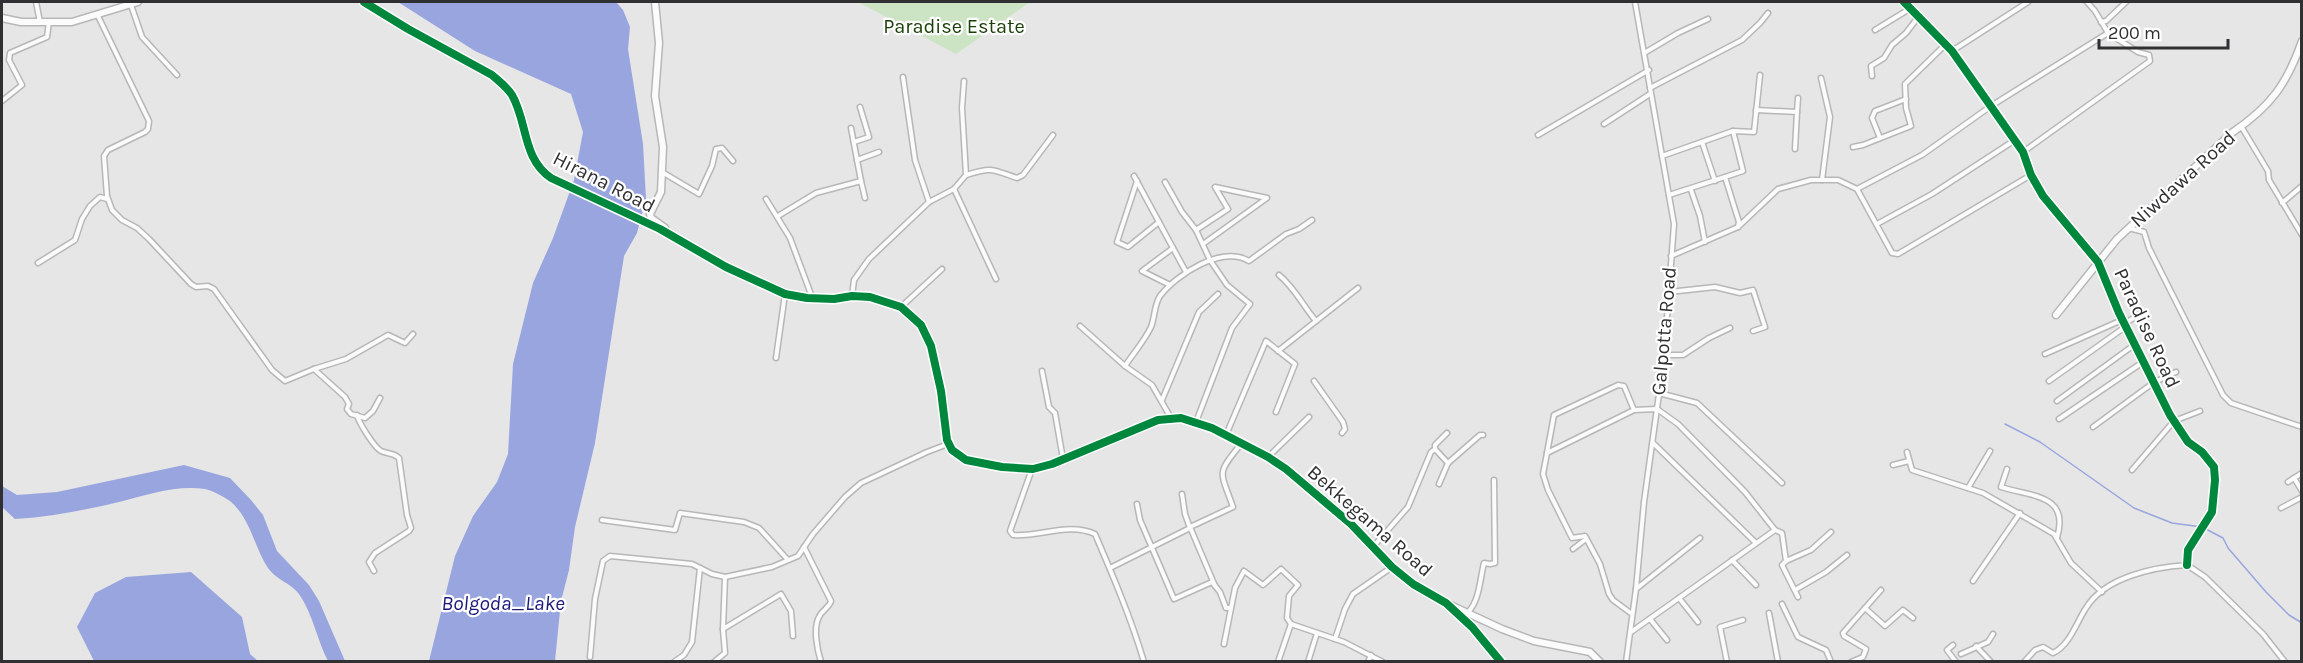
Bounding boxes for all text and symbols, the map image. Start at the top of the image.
scale bar [2099,12,2228,50]
park label: Paradise Estate [883,15,1025,38]
text: 200 m [2108,22,2161,44]
street label: Niwdawa Road [2126,126,2240,232]
street label: Hirana Road [549,146,659,218]
street label: Paradise Road [2109,264,2185,392]
street label: Galpotta Road [1647,266,1681,396]
street label: Bekkegama Road [1303,460,1437,582]
water label: Bolgoda_Lake [441,591,565,615]

